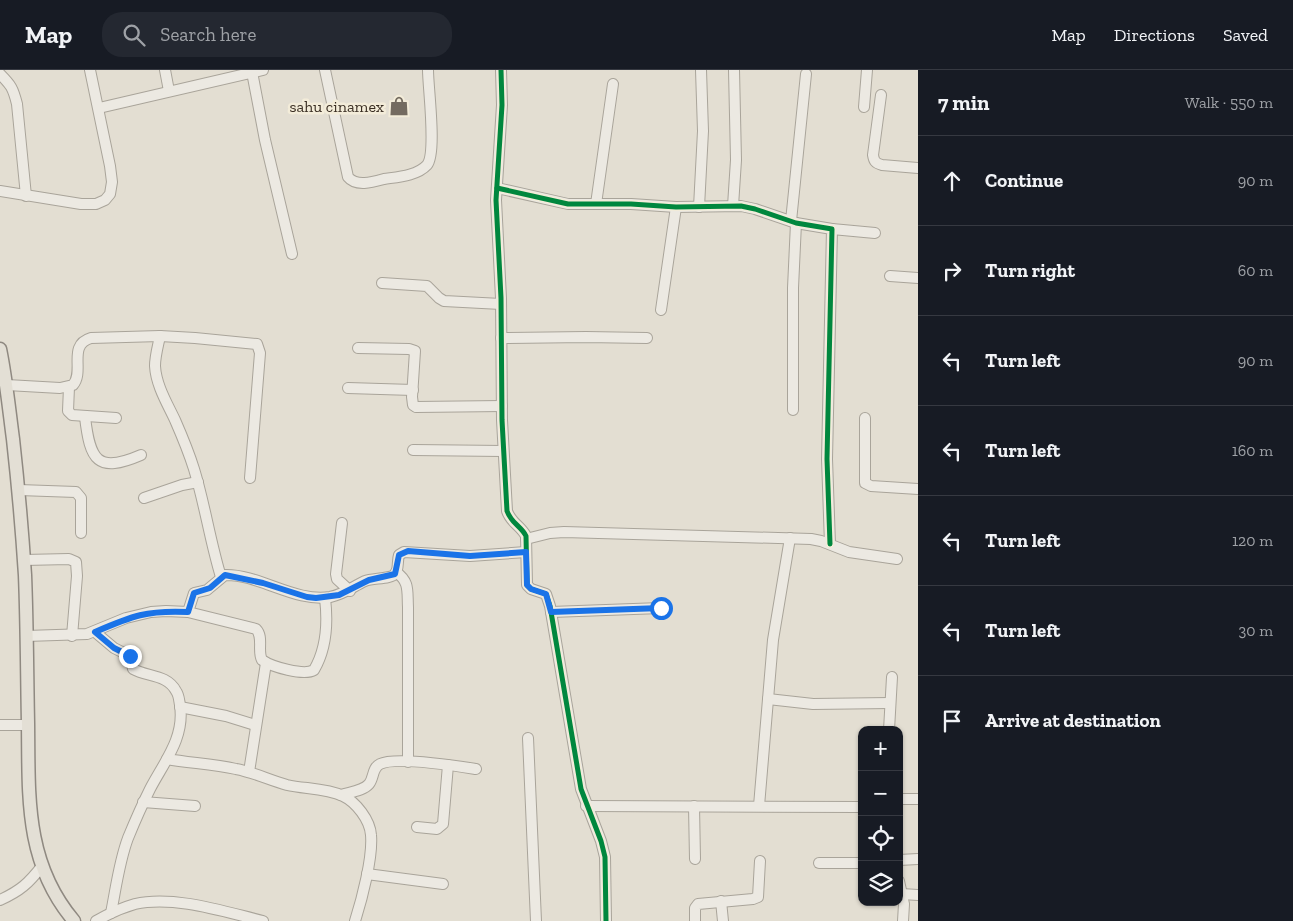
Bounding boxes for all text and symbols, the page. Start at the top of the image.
search box [102,12,452,57]
text: Map [25,20,72,49]
icon: search [120,21,148,49]
text: Search here [160,23,257,46]
text: Map [1051,24,1086,46]
text: Directions [1114,24,1195,46]
text: Saved [1223,24,1268,46]
text: 7 min [938,90,989,115]
text: Walk · 550 m [1185,93,1273,112]
shop icon: sahu cinamex [388,95,410,117]
place label: sahu cinamex [290,97,384,116]
icon: ahead [938,167,966,195]
text: Continue [985,169,1063,192]
text: 90 m [1238,171,1273,190]
icon: right [938,257,966,285]
text: Turn right [985,259,1075,282]
text: 60 m [1238,261,1273,280]
icon: left [938,347,966,375]
text: Turn left [985,349,1060,372]
text: 90 m [1238,351,1273,370]
icon: left [938,437,966,465]
text: Turn left [985,439,1060,462]
text: 160 m [1232,441,1273,460]
icon: left [938,527,966,555]
text: Turn left [985,529,1060,552]
text: 120 m [1232,531,1273,550]
route start [650,597,673,620]
icon: left [938,617,966,645]
text: Turn left [985,619,1060,642]
text: 30 m [1239,621,1273,640]
route end [119,645,142,668]
icon: arrive [938,707,966,735]
text: Arrive at destination [985,709,1161,732]
map controls [858,726,903,906]
button: + [858,726,903,771]
button: − [858,771,903,816]
button: locate [858,816,903,861]
button: layers [858,861,903,906]

